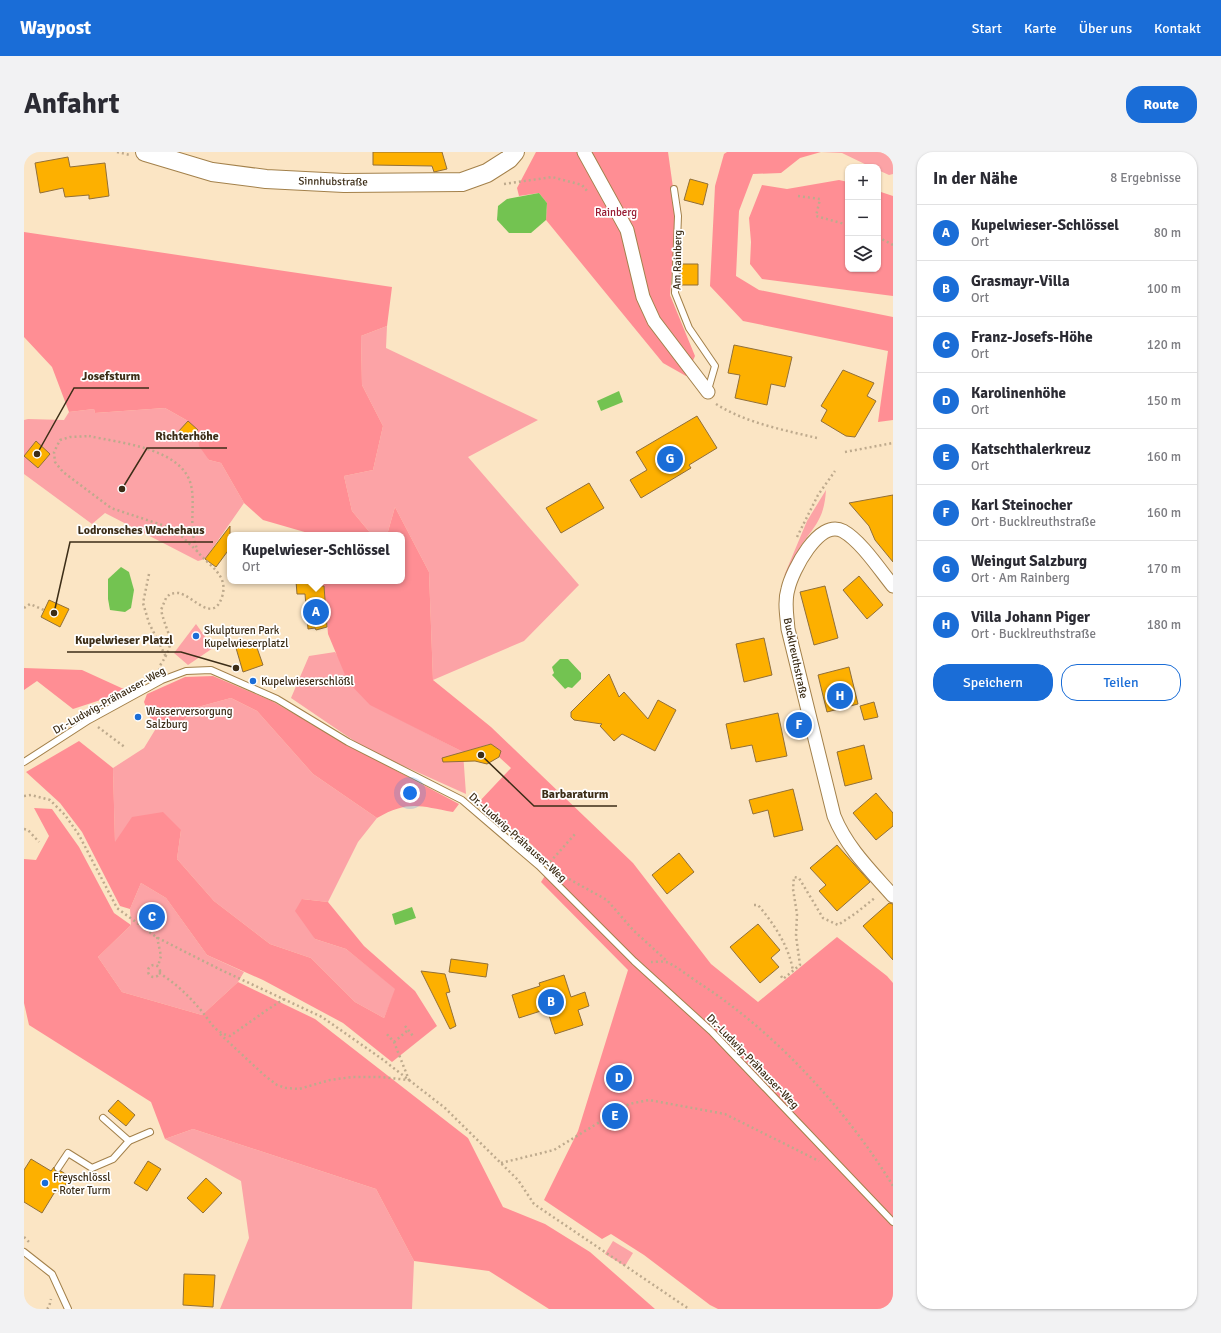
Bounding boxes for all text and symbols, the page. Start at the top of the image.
text: Waypost [20,16,91,40]
text: Start [972,20,1002,37]
text: Karte [1024,20,1057,37]
text: Über uns [1079,20,1132,37]
text: Kontakt [1154,20,1201,37]
button: Route [1126,86,1197,123]
text: Anfahrt [24,87,120,121]
map controls [845,164,881,272]
button: + [845,164,881,200]
text: In der Nähe [933,168,1018,189]
text: 8 Ergebnisse [1110,170,1181,186]
street label: Sinnhubstraße [298,174,368,189]
button: − [845,200,881,236]
park label: Rainberg [595,206,637,219]
text: Kupelwieser-Schlössel [971,216,1119,234]
text: A [942,225,950,241]
text: 80 m [1154,225,1181,241]
street label: Am Rainberg [670,230,685,290]
text: Ort [971,234,989,250]
button: layers [845,236,881,272]
text: Grasmayr-Villa [971,272,1070,290]
text: B [942,281,950,297]
text: 100 m [1147,281,1181,297]
text: Ort [971,290,989,306]
text: Franz-Josefs-Höhe [971,328,1093,346]
text: C [942,337,950,353]
text: 120 m [1147,337,1181,353]
text: Ort [971,346,989,362]
callout: Josefsturm [74,364,149,388]
text: Josefsturm [82,369,140,384]
text: Karolinenhöhe [971,384,1066,402]
text: D [942,393,950,409]
text: 150 m [1147,393,1181,409]
text: Ort [971,402,989,418]
callout: Richterhöhe [147,424,227,448]
text: Richterhöhe [155,429,219,444]
text: Katschthalerkreuz [971,440,1091,458]
pin: G [657,444,683,474]
text: E [942,449,950,465]
text: 160 m [1147,449,1181,465]
text: Ort [971,458,989,474]
text: Karl Steinocher [971,496,1072,514]
text: F [943,505,949,521]
text: 160 m [1147,505,1181,521]
text: Ort · Bucklreuthstraße [971,514,1096,530]
callout: Lodronsches Wachehaus [70,518,213,542]
text: Lodronsches Wachehaus [77,523,205,538]
popup [227,532,405,584]
text: Kupelwieser-Schlössel [242,541,390,559]
text: Weingut Salzburg [971,552,1087,570]
text: Ort [242,559,260,575]
text: G [942,561,950,577]
text: 170 m [1147,561,1181,577]
text: Ort · Am Rainberg [971,570,1070,586]
pin: A [303,597,329,627]
text: Villa Johann Piger [971,608,1090,626]
street label: Bucklreuthstraße [781,617,810,700]
text: H [942,617,950,633]
text: 180 m [1147,617,1181,633]
place label: Skulpturen Park Kupelwieserplatzl [204,624,289,650]
text: Ort · Bucklreuthstraße [971,626,1096,642]
callout: Kupelwieser Platzl [67,628,181,652]
marker: Skulpturen Park Kupelwieserplatzl [191,631,201,641]
text: Kupelwieser Platzl [75,633,173,648]
street label: Dr.-Ludwig-Prähauser-Weg [51,664,168,737]
button: Speichern [933,664,1053,701]
button: Teilen [1061,664,1181,701]
place label: Kupelwieserschlößl [261,675,354,688]
marker: Kupelwieserschlößl [248,676,258,686]
pin: H [827,681,853,711]
place label: Wasserversorgung Salzburg [146,705,233,731]
pin: F [786,710,812,740]
marker: Wasserversorgung Salzburg [133,712,143,722]
callout: Barbaraturm [534,782,617,806]
your location [400,783,420,803]
text: Barbaraturm [541,787,609,802]
street label: Dr.-Ludwig-Prähauser-Weg [466,790,569,885]
pin: C [139,902,165,932]
pin: B [538,987,564,1017]
street label: Dr.-Ludwig-Prähauser-Weg [704,1011,802,1112]
pin: D [606,1063,632,1093]
pin: E [602,1101,628,1131]
place label: Freyschlössl - Roter Turm [53,1171,111,1197]
marker: Freyschlössl - Roter Turm [40,1178,50,1188]

